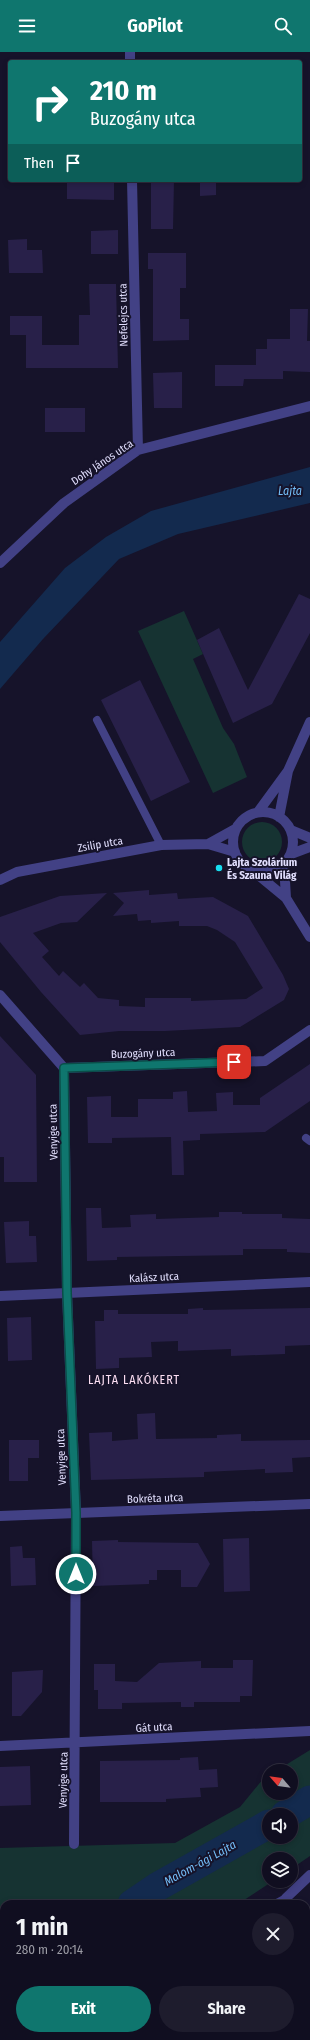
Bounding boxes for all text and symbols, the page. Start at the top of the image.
icon: menu [16,15,38,37]
text: GoPilot [127,15,183,37]
icon: search [272,15,294,37]
text: 210 m [90,74,157,107]
icon: right [24,76,76,128]
text: Buzogány utca [90,108,196,130]
icon: arrive [62,152,84,174]
text: Then [24,154,54,172]
street label: Nefelejcs utca [116,283,131,347]
street label: Dohy János utca [69,437,136,488]
water label: Lajta [278,484,302,498]
street label: Zsilip utca [76,834,124,855]
place label: Lajta Szolárium És Szauna Világ [227,856,297,882]
marker: Lajta Szolárium És Szauna Világ [214,863,224,873]
pin [217,1045,251,1079]
street label: Buzogány utca [111,1046,176,1061]
icon: arrive [223,1051,245,1073]
street label: Venyige utca [47,1104,60,1160]
street label: Kalász utca [129,1270,179,1285]
district label: LAJTA LAKÓKERT [88,1372,180,1387]
street label: Venyige utca [54,1429,69,1485]
street label: Bokréta utca [127,1491,184,1506]
position arrow [55,1553,97,1595]
street label: Gát utca [135,1720,173,1735]
street label: Venyige utca [57,1752,70,1808]
north arrow [262,1764,298,1800]
map controls [262,1764,298,1888]
button: sound [262,1808,298,1844]
water label: Malom-ági Lajta [162,1837,238,1889]
button: layers [262,1852,298,1888]
text: 1 min [16,1913,68,1941]
button: close [252,1913,294,1955]
text: 280 m · 20:14 [16,1942,83,1957]
button: Exit [16,1986,151,2032]
button: Share [159,1986,294,2032]

